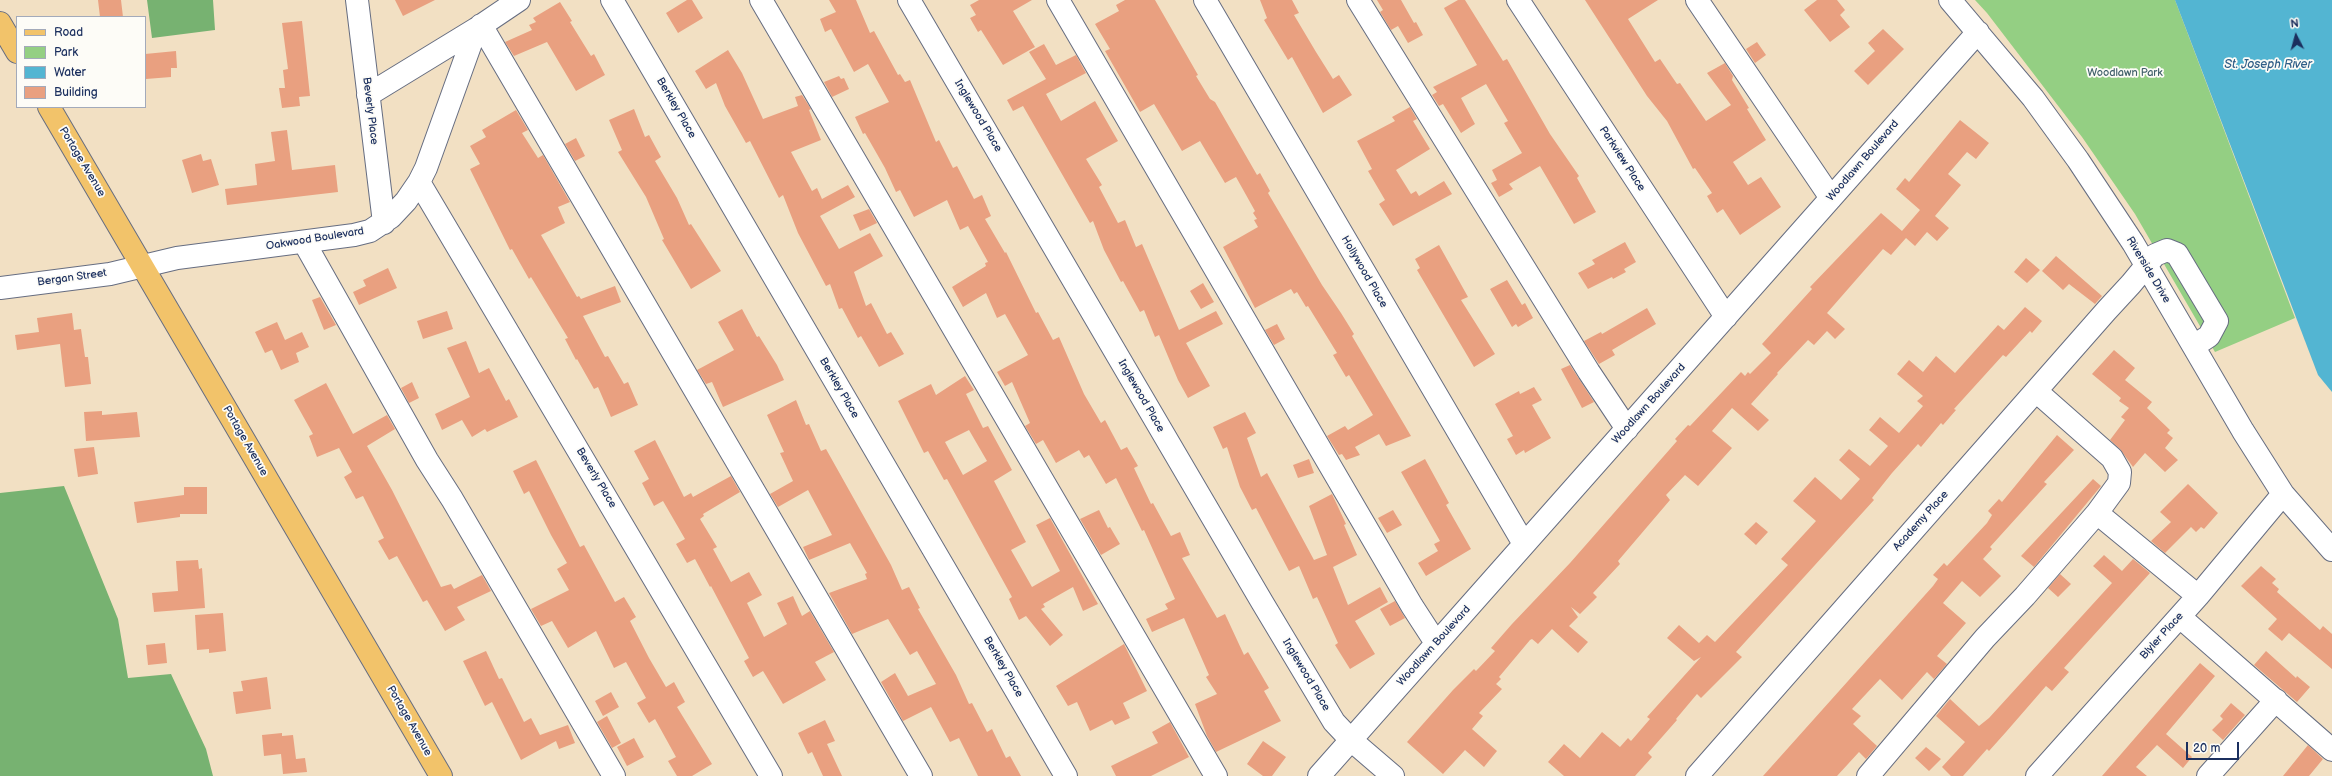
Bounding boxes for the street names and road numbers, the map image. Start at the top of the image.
street label: Berkley Place [653,75,699,141]
street label: Beverly Place [359,76,381,146]
street label: Inglewood Place [951,78,1005,154]
street label: Woodlawn Boulevard [1824,118,1902,204]
street label: Parkview Place [1596,124,1648,194]
street label: Portage Avenue [56,125,108,199]
street label: Oakwood Boulevard [265,225,365,253]
street label: Hollywood Place [1338,234,1390,310]
street label: Riverside Drive [2123,234,2173,306]
street label: Bergan Street [37,267,107,289]
street label: Berkley Place [816,355,862,421]
street label: Inglewood Place [1115,357,1167,435]
street label: Woodlawn Boulevard [1609,361,1689,447]
street label: Portage Avenue [220,404,270,478]
street label: Beverly Place [573,445,619,511]
street label: Academy Place [1891,488,1951,554]
street label: Woodlawn Boulevard [1394,603,1474,689]
street label: Blyler Place [2137,610,2187,662]
street label: Berkley Place [980,634,1026,700]
street label: Inglewood Place [1279,637,1333,713]
street label: Portage Avenue [384,684,434,758]

